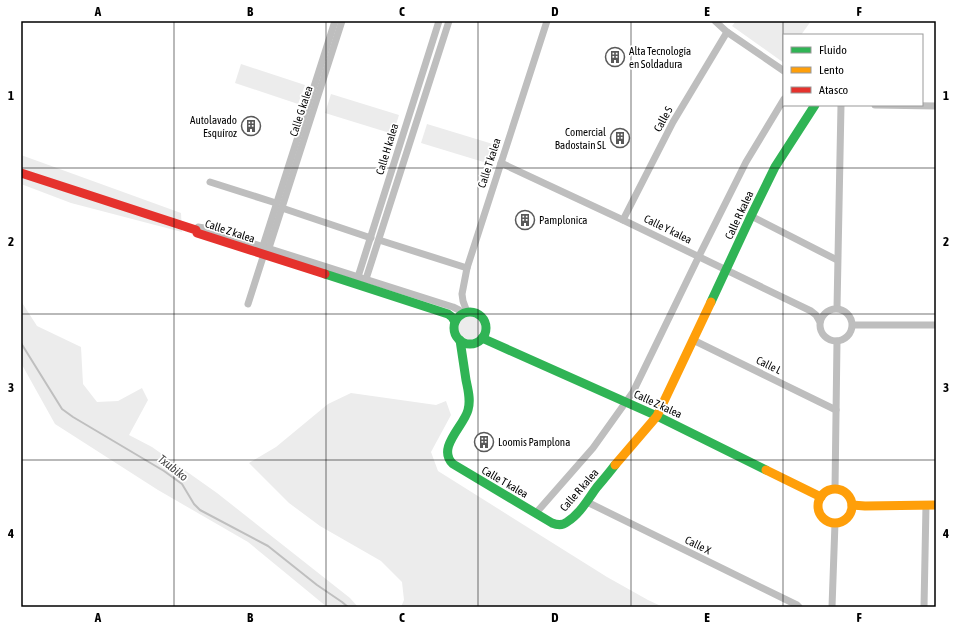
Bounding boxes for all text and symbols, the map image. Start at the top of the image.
text: A [94,4,102,19]
text: B [247,4,254,19]
text: C [399,4,405,19]
text: D [551,4,559,19]
text: E [704,4,710,19]
text: F [856,4,862,19]
legend [783,34,923,106]
text: Fluido [819,43,847,57]
place label: Alta Tecnología en Soldadura [629,45,691,70]
building icon: Alta Tecnología en Soldadura [604,46,626,68]
text: Lento [819,63,844,77]
text: Atasco [819,83,849,97]
street label: Calle G kalea [287,84,315,138]
text: 1 [8,88,14,103]
text: 1 [943,88,949,103]
street label: Calle S [651,104,675,134]
place label: Autolavado Esquíroz [190,114,237,139]
building icon: Autolavado Esquíroz [240,115,262,137]
street label: Calle H kalea [374,122,400,176]
place label: Comercial Badostain SL [555,126,607,151]
building icon: Comercial Badostain SL [609,127,631,149]
street label: Calle T kalea [475,137,503,189]
street label: Calle R kalea [723,189,755,241]
building icon: Pamplonica [514,209,536,231]
street label: Calle Y kalea [642,212,694,246]
place label: Pamplonica [539,214,587,226]
street label: Calle Z kalea [204,217,256,245]
text: 2 [8,234,14,249]
text: 2 [943,234,949,249]
street label: Calle L [754,354,784,377]
text: 3 [8,380,14,395]
text: 3 [943,380,949,395]
street label: Calle Z kalea [632,388,684,420]
building icon: Loomis Pamplona [473,431,495,453]
place label: Loomis Pamplona [498,436,570,448]
water label: Txubiko [155,452,191,484]
street label: Calle T kalea [480,464,530,500]
street label: Calle R kalea [557,466,601,514]
text: 4 [7,526,14,541]
text: 4 [942,526,949,541]
street label: Calle X [683,534,713,556]
text: A [94,610,102,625]
text: B [247,610,254,625]
text: C [399,610,405,625]
text: D [551,610,559,625]
text: E [704,610,710,625]
text: F [856,610,862,625]

